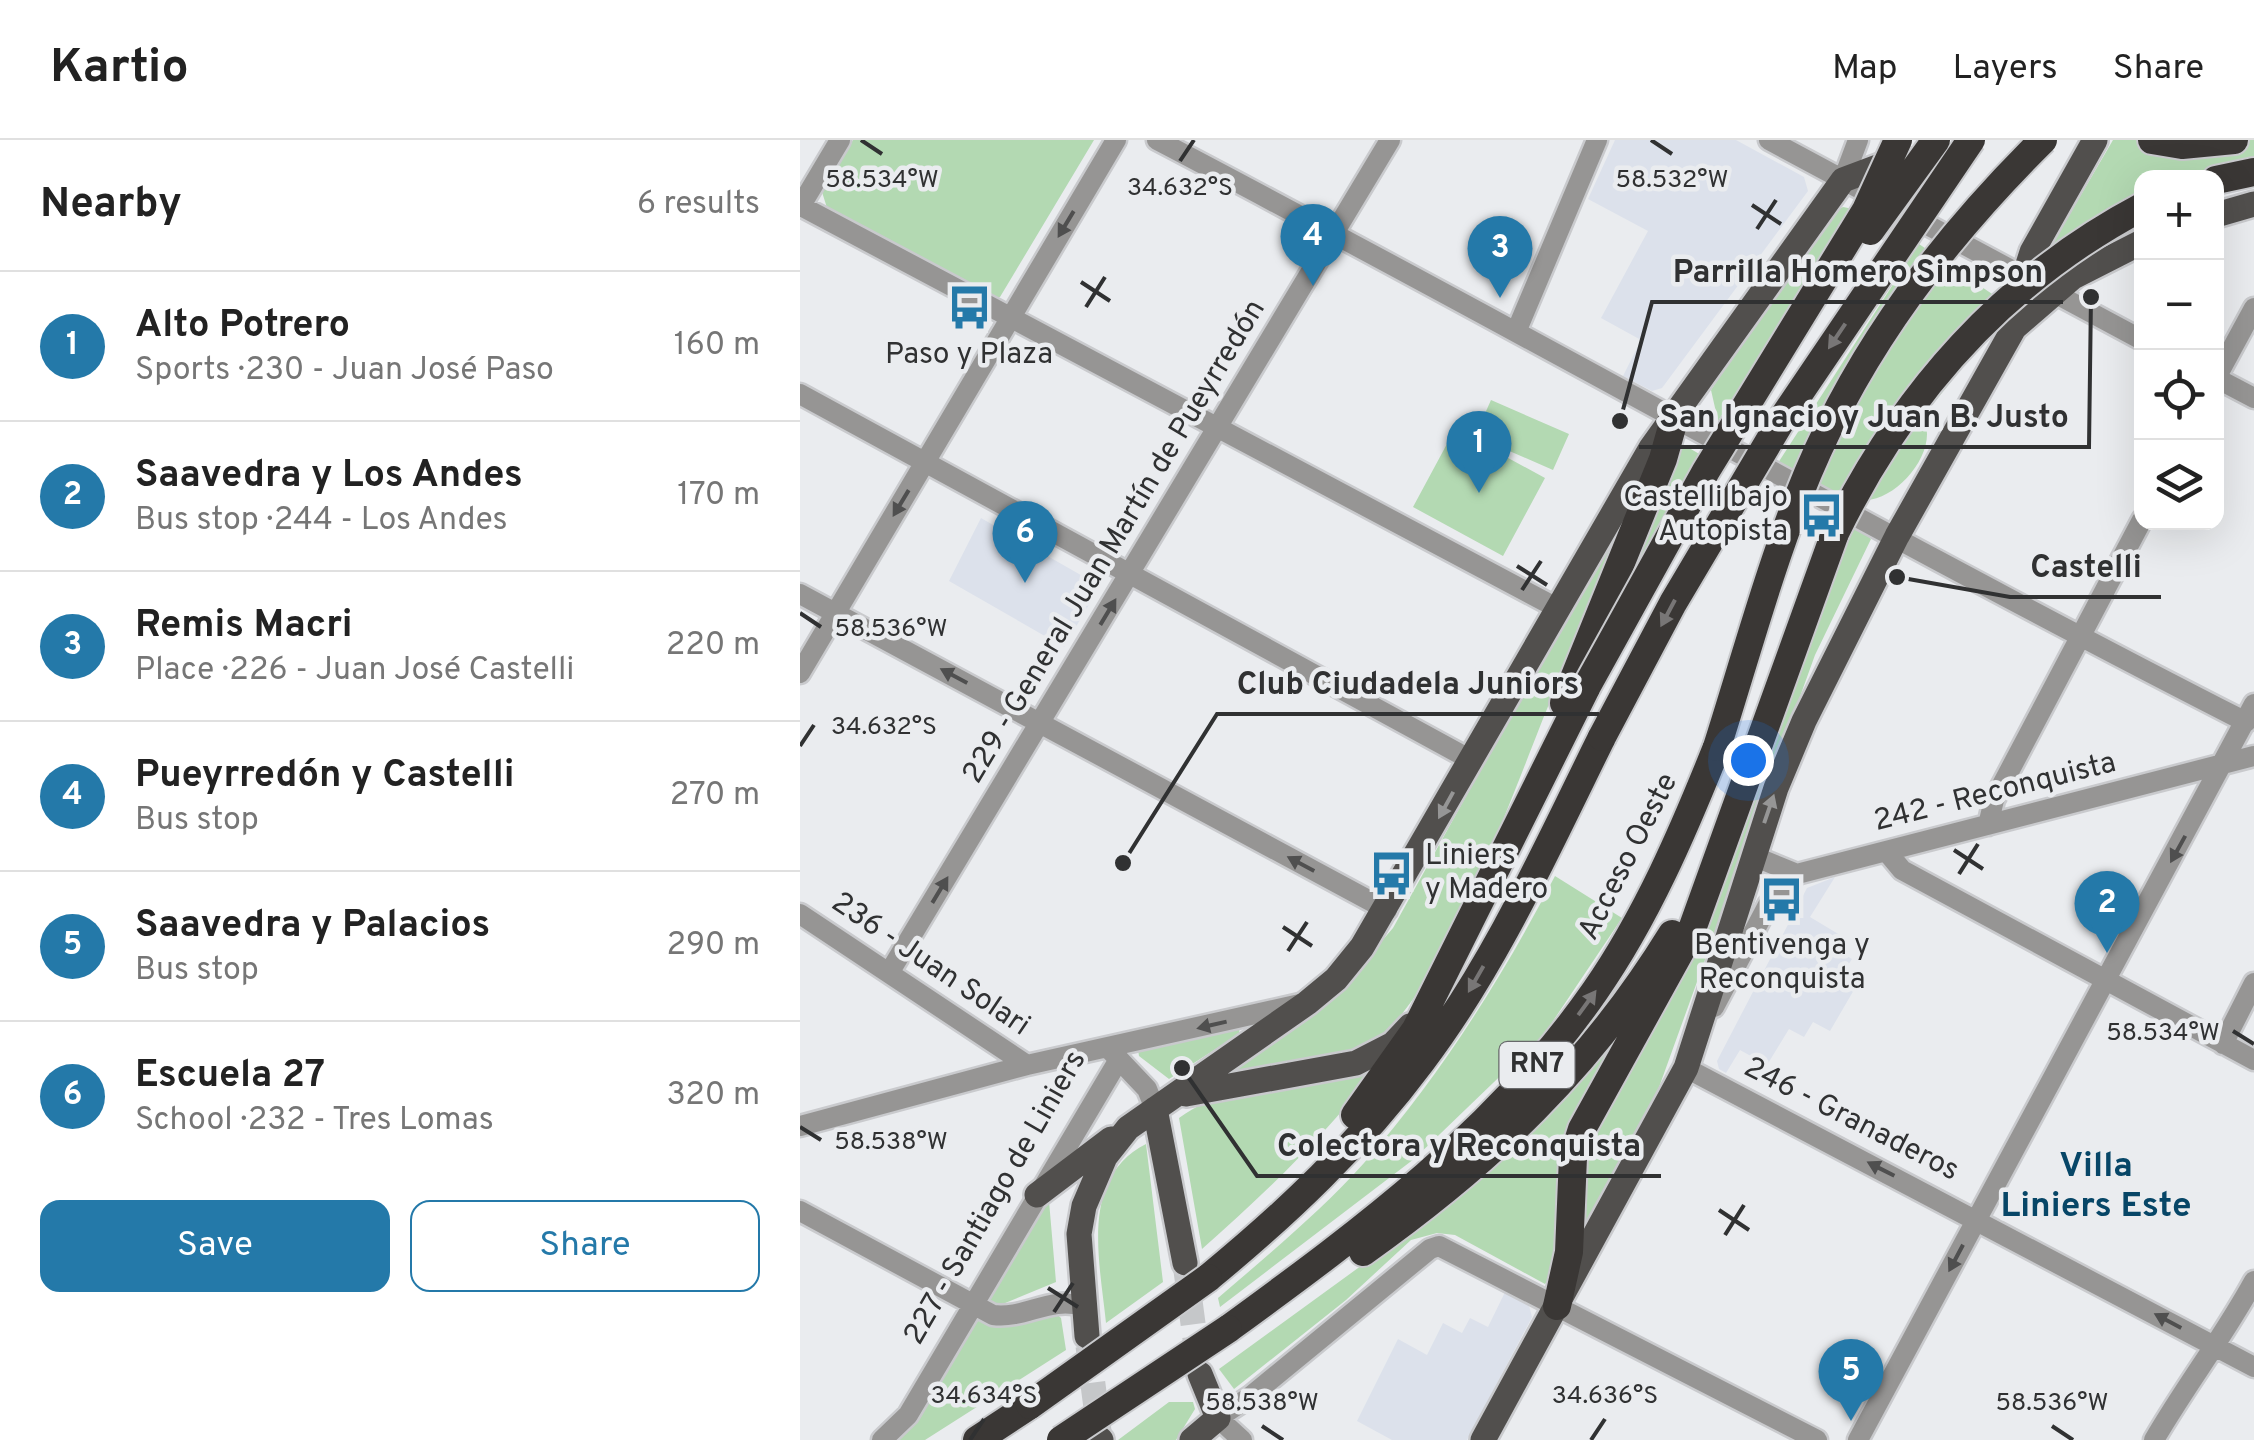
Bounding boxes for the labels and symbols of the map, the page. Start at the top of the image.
text: 58.534°W [825,165,939,197]
text: 58.532°W [1616,165,1728,197]
text: 34.632°S [1127,173,1233,205]
pin: 4 [1280,204,1346,286]
one-way arrow [1058,210,1076,238]
pin: 3 [1468,216,1532,298]
callout: Parrilla Homero Simpson [1652,240,2063,302]
text: Parrilla Homero Simpson [1673,254,2043,294]
bus stop icon: Paso y Plaza [945,284,993,332]
street label: 229 - General Juan Martín de Pueyrredón [955,293,1275,791]
one-way arrow [1828,323,1847,350]
place label: Paso y Plaza [885,337,1053,374]
callout: San Ignacio y Juan B. Justo [1639,385,2089,447]
text: San Ignacio y Juan B. Justo [1659,399,2069,439]
pin: 1 [1446,410,1512,493]
place label: Castelli bajo Autopista [1623,480,1788,551]
one-way arrow [892,489,910,517]
bus stop icon: Castelli bajo Autopista [1797,491,1845,539]
pin: 6 [992,500,1058,583]
callout: Castelli [2010,535,2161,597]
text: Castelli [2030,549,2142,589]
one-way arrow [1099,598,1116,626]
one-way arrow [1659,599,1676,628]
text: 58.536°W [834,614,948,646]
callout: Club Ciudadela Juniors [1217,652,1599,714]
text: Club Ciudadela Juniors [1237,666,1579,706]
one-way arrow [939,668,968,685]
text: 34.632°S [831,712,937,744]
your location [1723,735,1774,786]
street label: 242 - Reconquista [1870,745,2120,841]
street label: Acceso Oeste [1571,767,1687,947]
one-way arrow [1437,791,1455,819]
one-way arrow [1762,794,1777,824]
one-way arrow [2170,835,2187,864]
place label: Liniers y Madero [1425,838,1548,909]
bus stop icon: Liniers y Madero [1368,849,1416,897]
one-way arrow [1287,856,1316,873]
pin: 2 [2074,870,2140,953]
bus stop icon: Bentivenga y Reconquista [1758,875,1806,923]
one-way arrow [931,876,948,904]
street label: 236 - Juan Solari [824,885,1036,1045]
place label: Bentivenga y Reconquista [1694,928,1870,999]
one-way arrow [1468,964,1485,993]
one-way arrow [1576,990,1596,1016]
one-way arrow [1196,1018,1227,1033]
text: 58.534°W [2106,1018,2220,1050]
road number: RN7 [1500,1042,1574,1088]
street label: 227 - Santiago de Liniers [897,1044,1095,1352]
street label: 246 - Granaderos [1737,1050,1965,1190]
callout: Colectora y Reconquista [1257,1114,1661,1176]
text: 58.538°W [834,1127,948,1159]
text: Colectora y Reconquista [1277,1128,1641,1168]
district label: Villa Liniers Este [2000,1145,2192,1229]
one-way arrow [1866,1161,1895,1178]
one-way arrow [1948,1243,1965,1272]
one-way arrow [2154,1313,2182,1330]
pin: 5 [1818,1338,1884,1421]
text: 34.634°S [931,1381,1037,1413]
text: 34.636°S [1552,1381,1658,1413]
text: 58.538°W [1205,1388,1319,1420]
text: 58.536°W [1995,1388,2109,1420]

